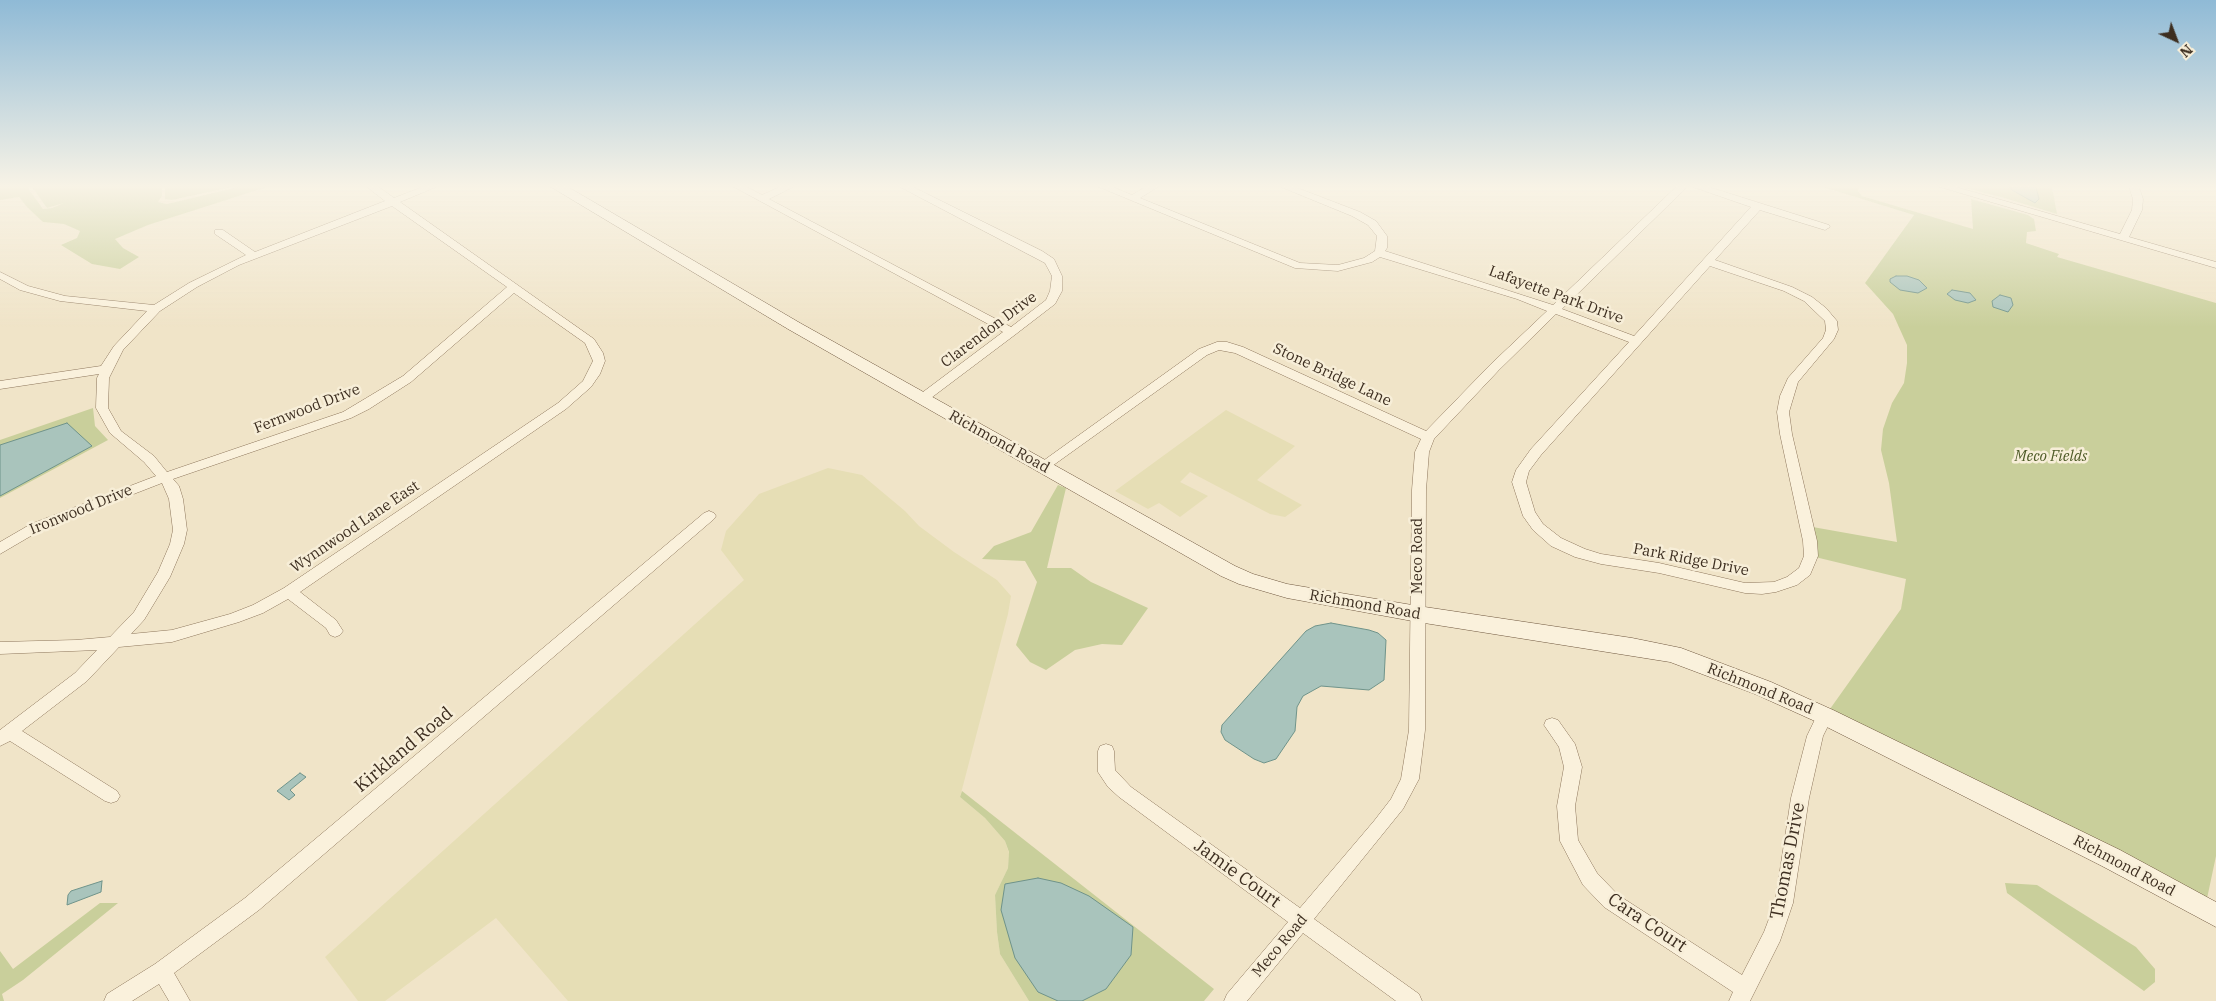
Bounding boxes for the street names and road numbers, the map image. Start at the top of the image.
street label: Lafayette Park Drive [1486,262,1626,328]
street label: Clarendon Drive [938,288,1040,372]
street label: Stone Bridge Lane [1270,340,1394,410]
street label: Fernwood Drive [251,381,363,437]
street label: Richmond Road [945,407,1053,477]
street label: Wynnwood Lane East [287,477,423,577]
street label: Ironwood Drive [27,481,135,539]
street label: Meco Road [1409,518,1427,594]
street label: Park Ridge Drive [1632,540,1750,580]
street label: Richmond Road [1308,586,1422,624]
street label: Richmond Road [1704,660,1816,718]
street label: Kirkland Road [350,703,458,797]
street label: Thomas Drive [1766,801,1810,921]
street label: Richmond Road [2070,832,2178,900]
street label: Jamie Court [1189,835,1285,913]
street label: Cara Court [1603,889,1691,957]
street label: Meco Road [1249,911,1311,981]

